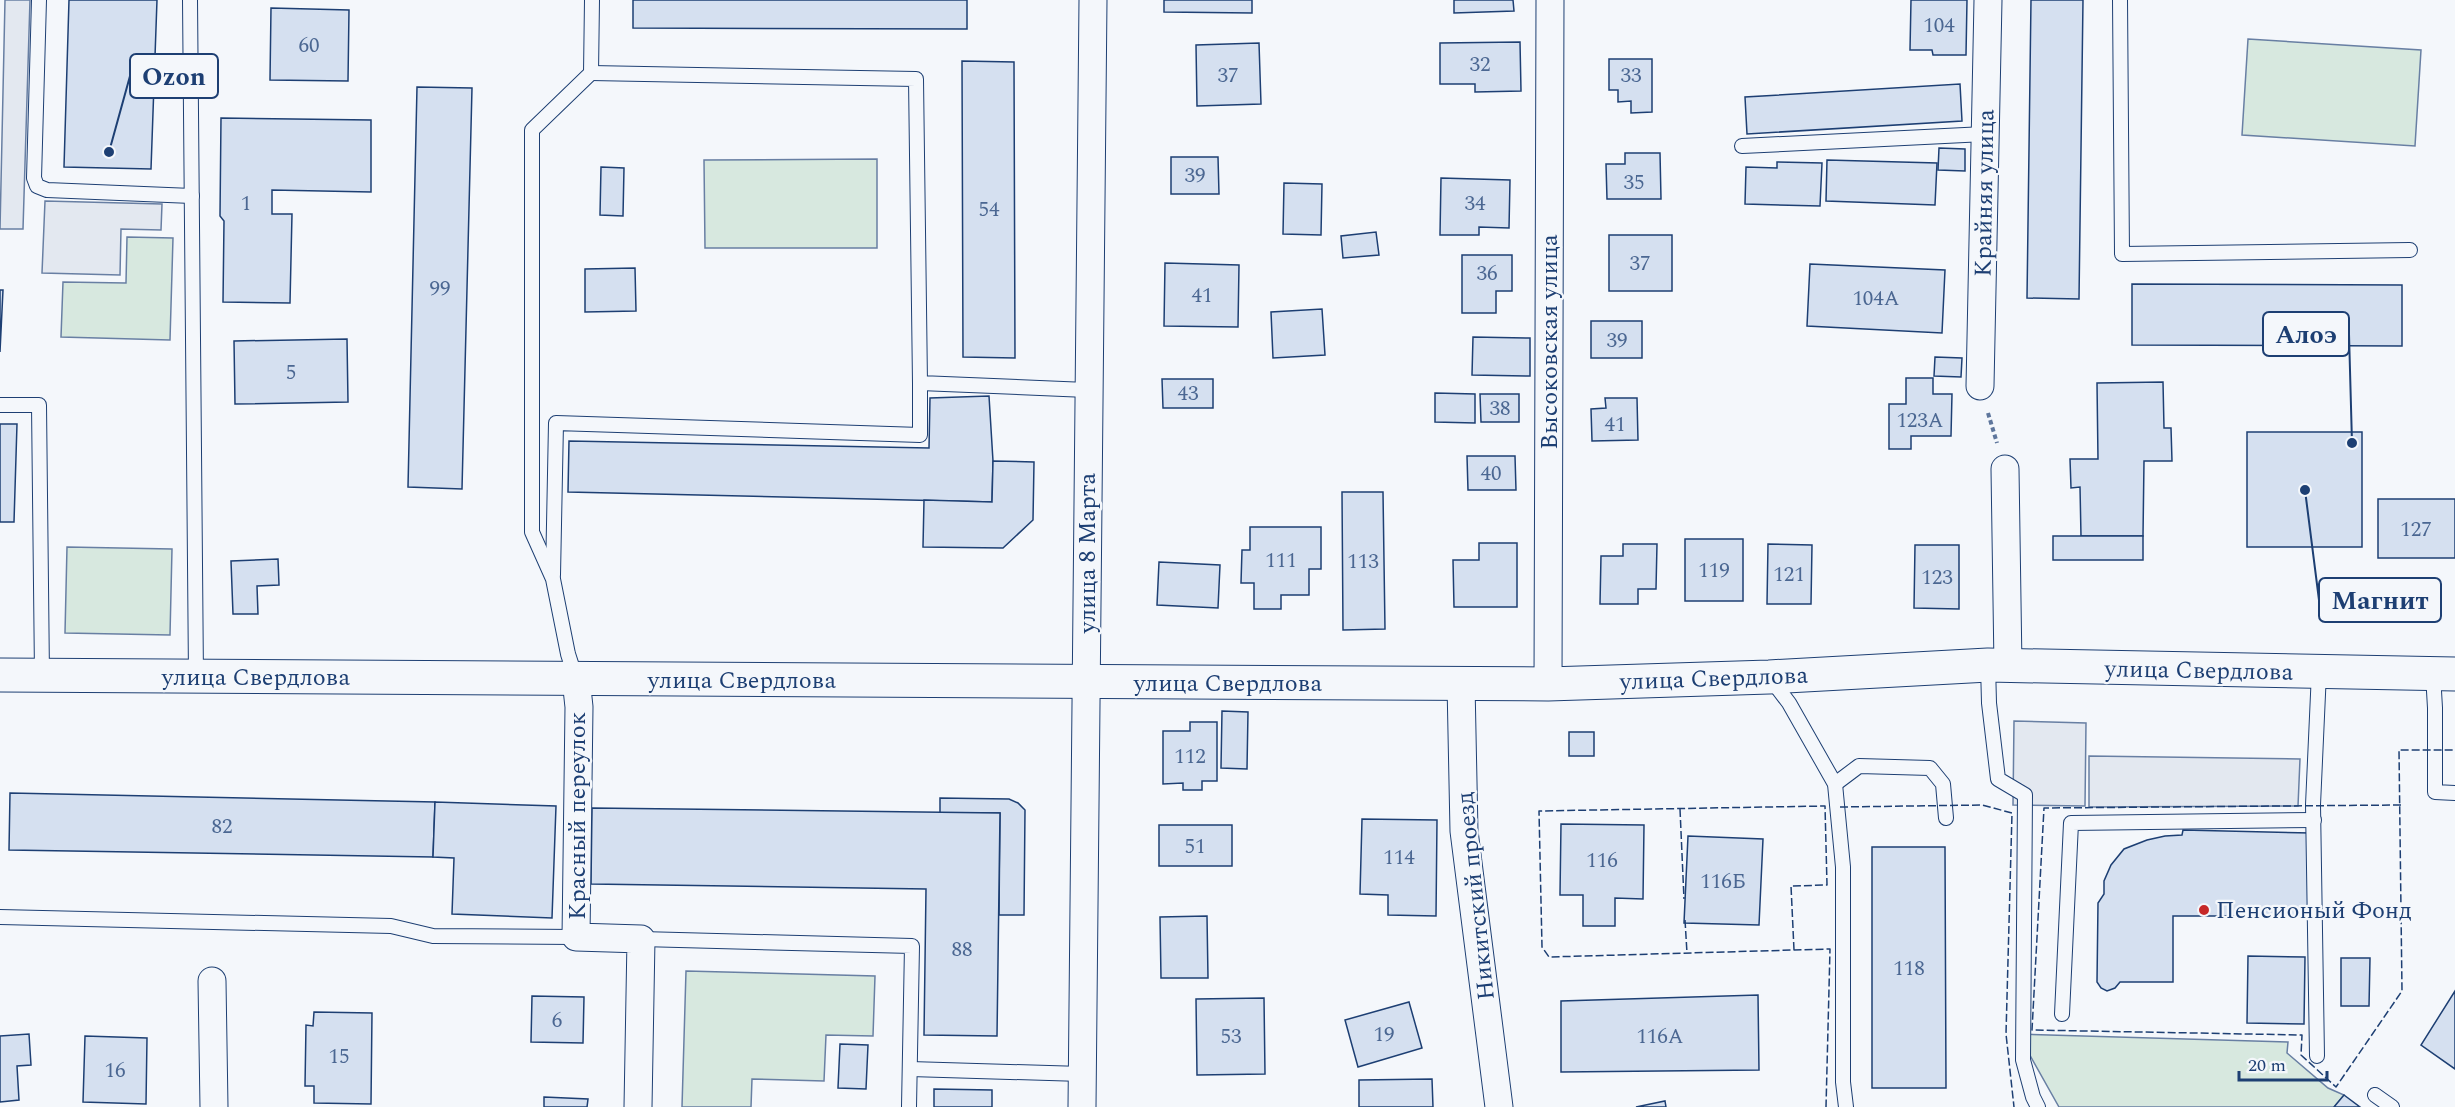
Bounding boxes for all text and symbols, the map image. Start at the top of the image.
house number: 104 [1923,10,1955,42]
house number: 60 [299,30,320,62]
house number: 32 [1470,49,1491,81]
callout: Ozon [130,54,218,98]
text: Ozon [142,57,206,97]
house number: 37 [1218,60,1239,92]
house number: 33 [1621,60,1642,92]
street label: Крайняя улица [1966,109,2004,277]
house number: 39 [1185,160,1206,192]
house number: 35 [1624,167,1645,199]
house number: 1 [241,188,251,220]
house number: 34 [1465,188,1486,220]
house number: 54 [979,194,1000,226]
street label: Высоковская улица [1532,234,1568,450]
house number: 37 [1630,248,1651,280]
house number: 36 [1477,258,1498,290]
house number: 99 [430,273,451,305]
house number: 41 [1192,280,1213,312]
house number: 104А [1852,283,1900,315]
callout: Алоэ [2263,312,2349,356]
text: Алоэ [2275,315,2337,355]
house number: 39 [1607,325,1628,357]
house number: 5 [286,357,296,389]
house number: 43 [1178,378,1199,410]
house number: 38 [1490,393,1511,425]
house number: 123А [1896,405,1944,437]
house number: 41 [1605,409,1626,441]
house number: 40 [1481,458,1502,490]
street label: улица 8 Марта [1070,472,1106,634]
house number: 127 [2400,514,2432,546]
house number: 111 [1265,545,1297,577]
house number: 113 [1347,546,1379,578]
house number: 119 [1698,555,1730,587]
house number: 121 [1773,559,1805,591]
house number: 123 [1921,562,1953,594]
callout: Магнит [2319,578,2441,622]
text: Магнит [2331,581,2429,621]
street label: улица Свердлова [2103,651,2294,691]
street label: улица Свердлова [1618,658,1809,700]
street label: улица Свердлова [161,660,351,696]
street label: улица Свердлова [647,663,837,699]
street label: улица Свердлова [1133,666,1323,702]
street label: Красный переулок [560,712,596,920]
house number: 112 [1174,741,1206,773]
street label: Никитский проезд [1447,790,1505,1002]
house number: 82 [212,811,233,843]
house number: 51 [1185,831,1206,863]
house number: 114 [1383,842,1415,874]
house number: 116 [1586,845,1618,877]
house number: 116Б [1700,866,1746,898]
place label: Пенсионый Фонд [2216,893,2412,929]
marker: Пенсионый Фонд [2197,903,2211,917]
house number: 88 [952,934,973,966]
house number: 118 [1893,953,1925,985]
house number: 6 [552,1005,562,1037]
house number: 19 [1374,1019,1395,1051]
house number: 53 [1221,1021,1242,1053]
house number: 116А [1636,1021,1684,1053]
house number: 15 [329,1041,350,1073]
scale bar [2239,1044,2328,1082]
text: 20 m [2248,1052,2286,1079]
house number: 16 [105,1055,126,1087]

